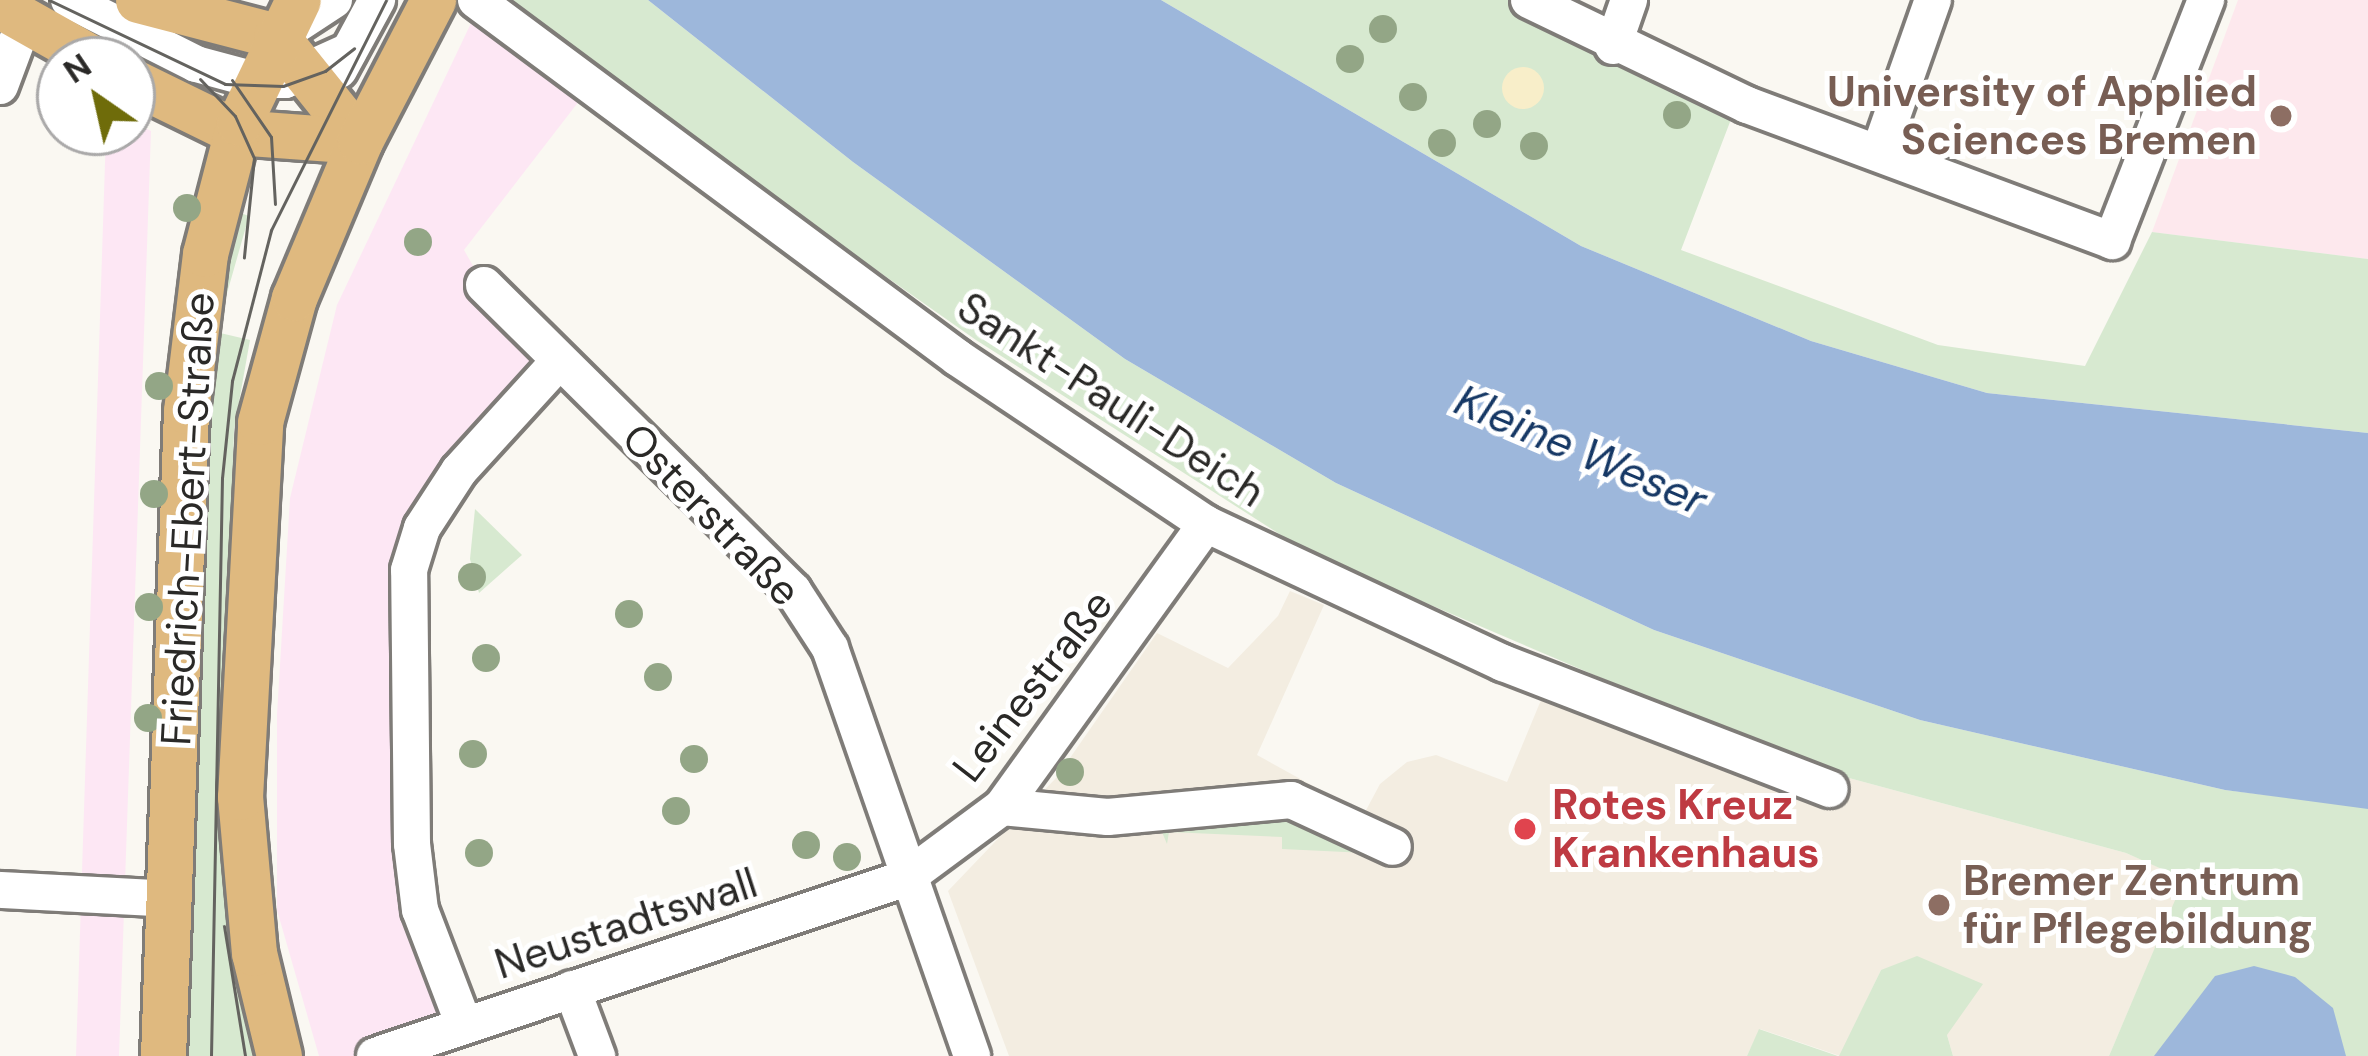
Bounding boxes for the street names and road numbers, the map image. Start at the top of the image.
street label: Sankt-Pauli-Deich [948,282,1274,518]
street label: Friedrich-Ebert-Straße [151,291,225,747]
street label: Osterstraße [612,413,810,617]
street label: Leinestraße [943,580,1123,792]
street label: Neustadtswall [489,858,763,990]

